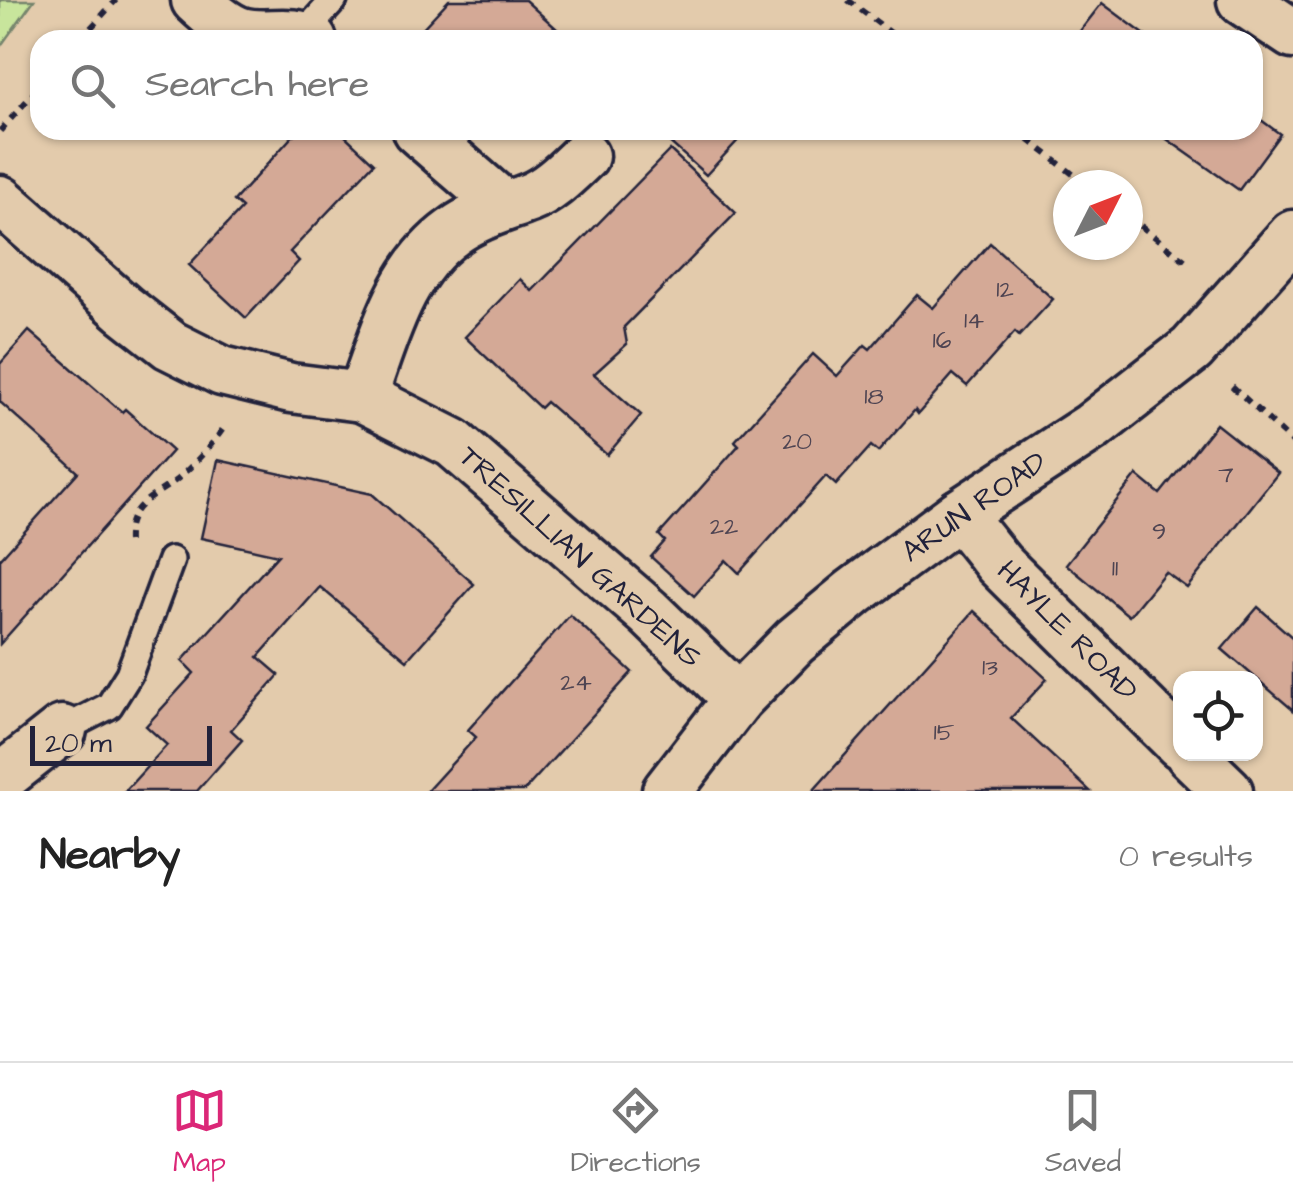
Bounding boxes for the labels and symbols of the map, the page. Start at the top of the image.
north arrow [1053,170,1143,260]
house number: 12 [996,272,1014,307]
house number: 14 [964,303,984,338]
house number: 16 [933,323,952,358]
house number: 18 [864,379,884,414]
house number: 20 [782,424,812,459]
street label: TRESILLIAN GARDENS [449,436,711,678]
street label: ARUN ROAD [893,441,1055,573]
house number: 7 [1218,457,1234,492]
house number: 22 [710,509,738,544]
house number: 9 [1152,514,1166,549]
street label: HAYLE ROAD [987,551,1147,711]
house number: 11 [1112,551,1118,586]
house number: 13 [982,650,998,685]
house number: 24 [560,665,592,700]
house number: 15 [934,715,955,750]
scale bar [30,721,212,766]

